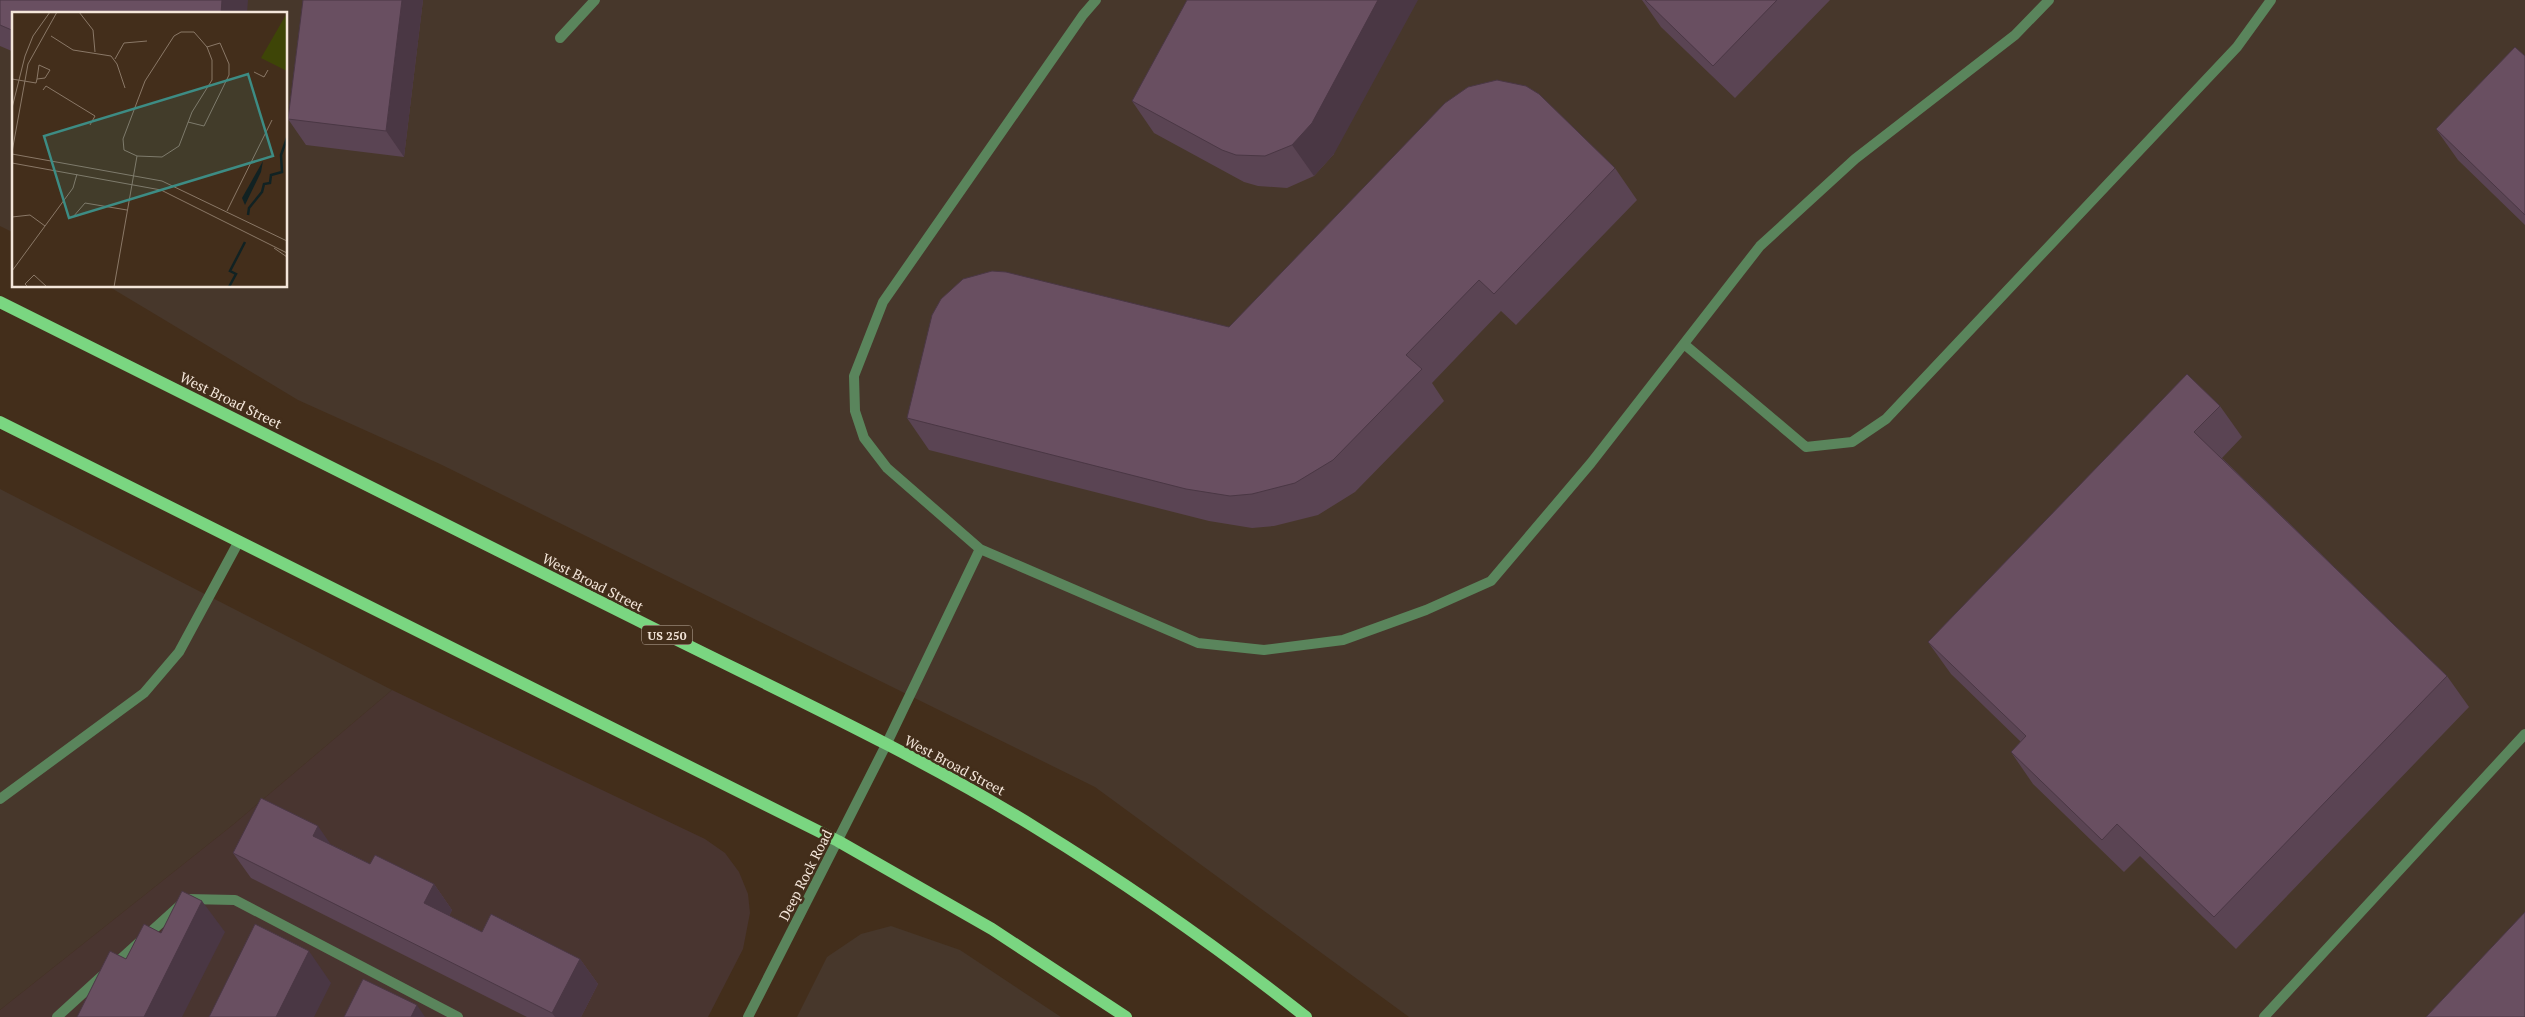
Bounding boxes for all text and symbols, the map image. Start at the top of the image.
inset map [12,12,288,288]
street label: West Broad Street [177,367,286,433]
street label: West Broad Street [539,548,648,616]
road number: US 250 [642,626,692,644]
street label: West Broad Street [901,731,1009,800]
street label: Deep Rock Road [774,826,836,924]

